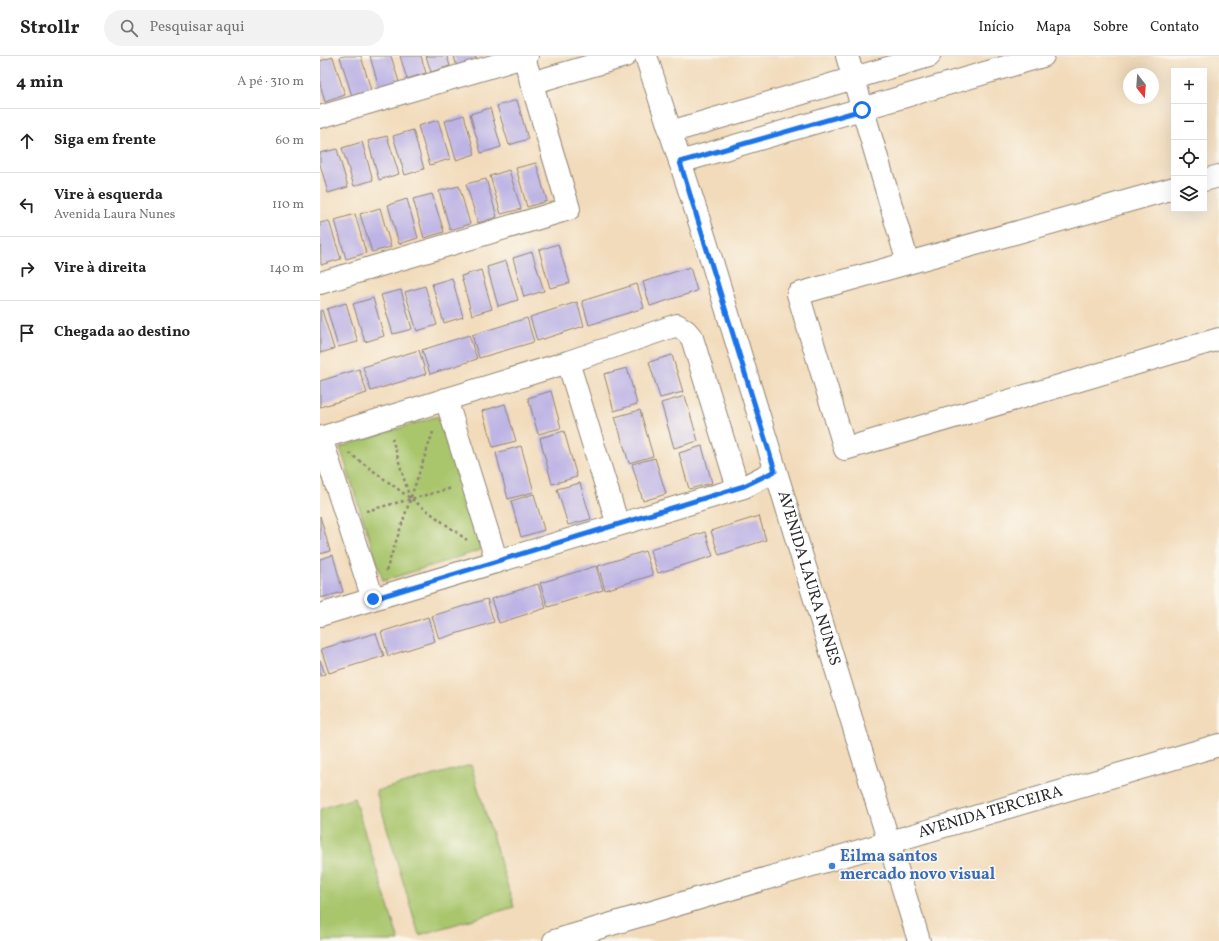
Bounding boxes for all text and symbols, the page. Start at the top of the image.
search box [104,10,384,46]
text: Strollr [20,15,80,41]
icon: search [118,17,140,39]
text: Pesquisar aqui [150,17,244,38]
text: Início [978,18,1014,37]
text: Mapa [1036,18,1071,37]
text: Sobre [1093,18,1128,37]
text: Contato [1150,18,1199,37]
north arrow [1123,68,1159,104]
map controls [1171,68,1207,212]
button: + [1171,68,1207,104]
text: 4 min [16,71,63,94]
text: A pé · 310 m [237,73,304,91]
route start [853,101,871,119]
button: − [1171,104,1207,140]
icon: ahead [16,130,38,152]
text: Siga em frente [54,130,156,151]
text: 60 m [276,132,304,150]
button: locate [1171,140,1207,176]
button: layers [1171,176,1207,212]
text: Vire à esquerda [54,185,163,206]
icon: left [16,194,38,216]
text: 110 m [272,196,304,214]
text: Avenida Laura Nunes [54,206,175,224]
icon: right [16,258,38,280]
text: Vire à direita [54,258,146,279]
text: 140 m [270,260,304,278]
icon: arrive [16,322,38,344]
text: Chegada ao destino [54,322,190,343]
street label: AVENIDA LAURA NUNES [771,488,845,668]
route end [364,590,382,608]
street label: AVENIDA TERCEIRA [915,781,1065,844]
place label: Eilma santos mercado novo visual [840,846,996,886]
marker: Eilma santos mercado novo visual [827,861,837,871]

